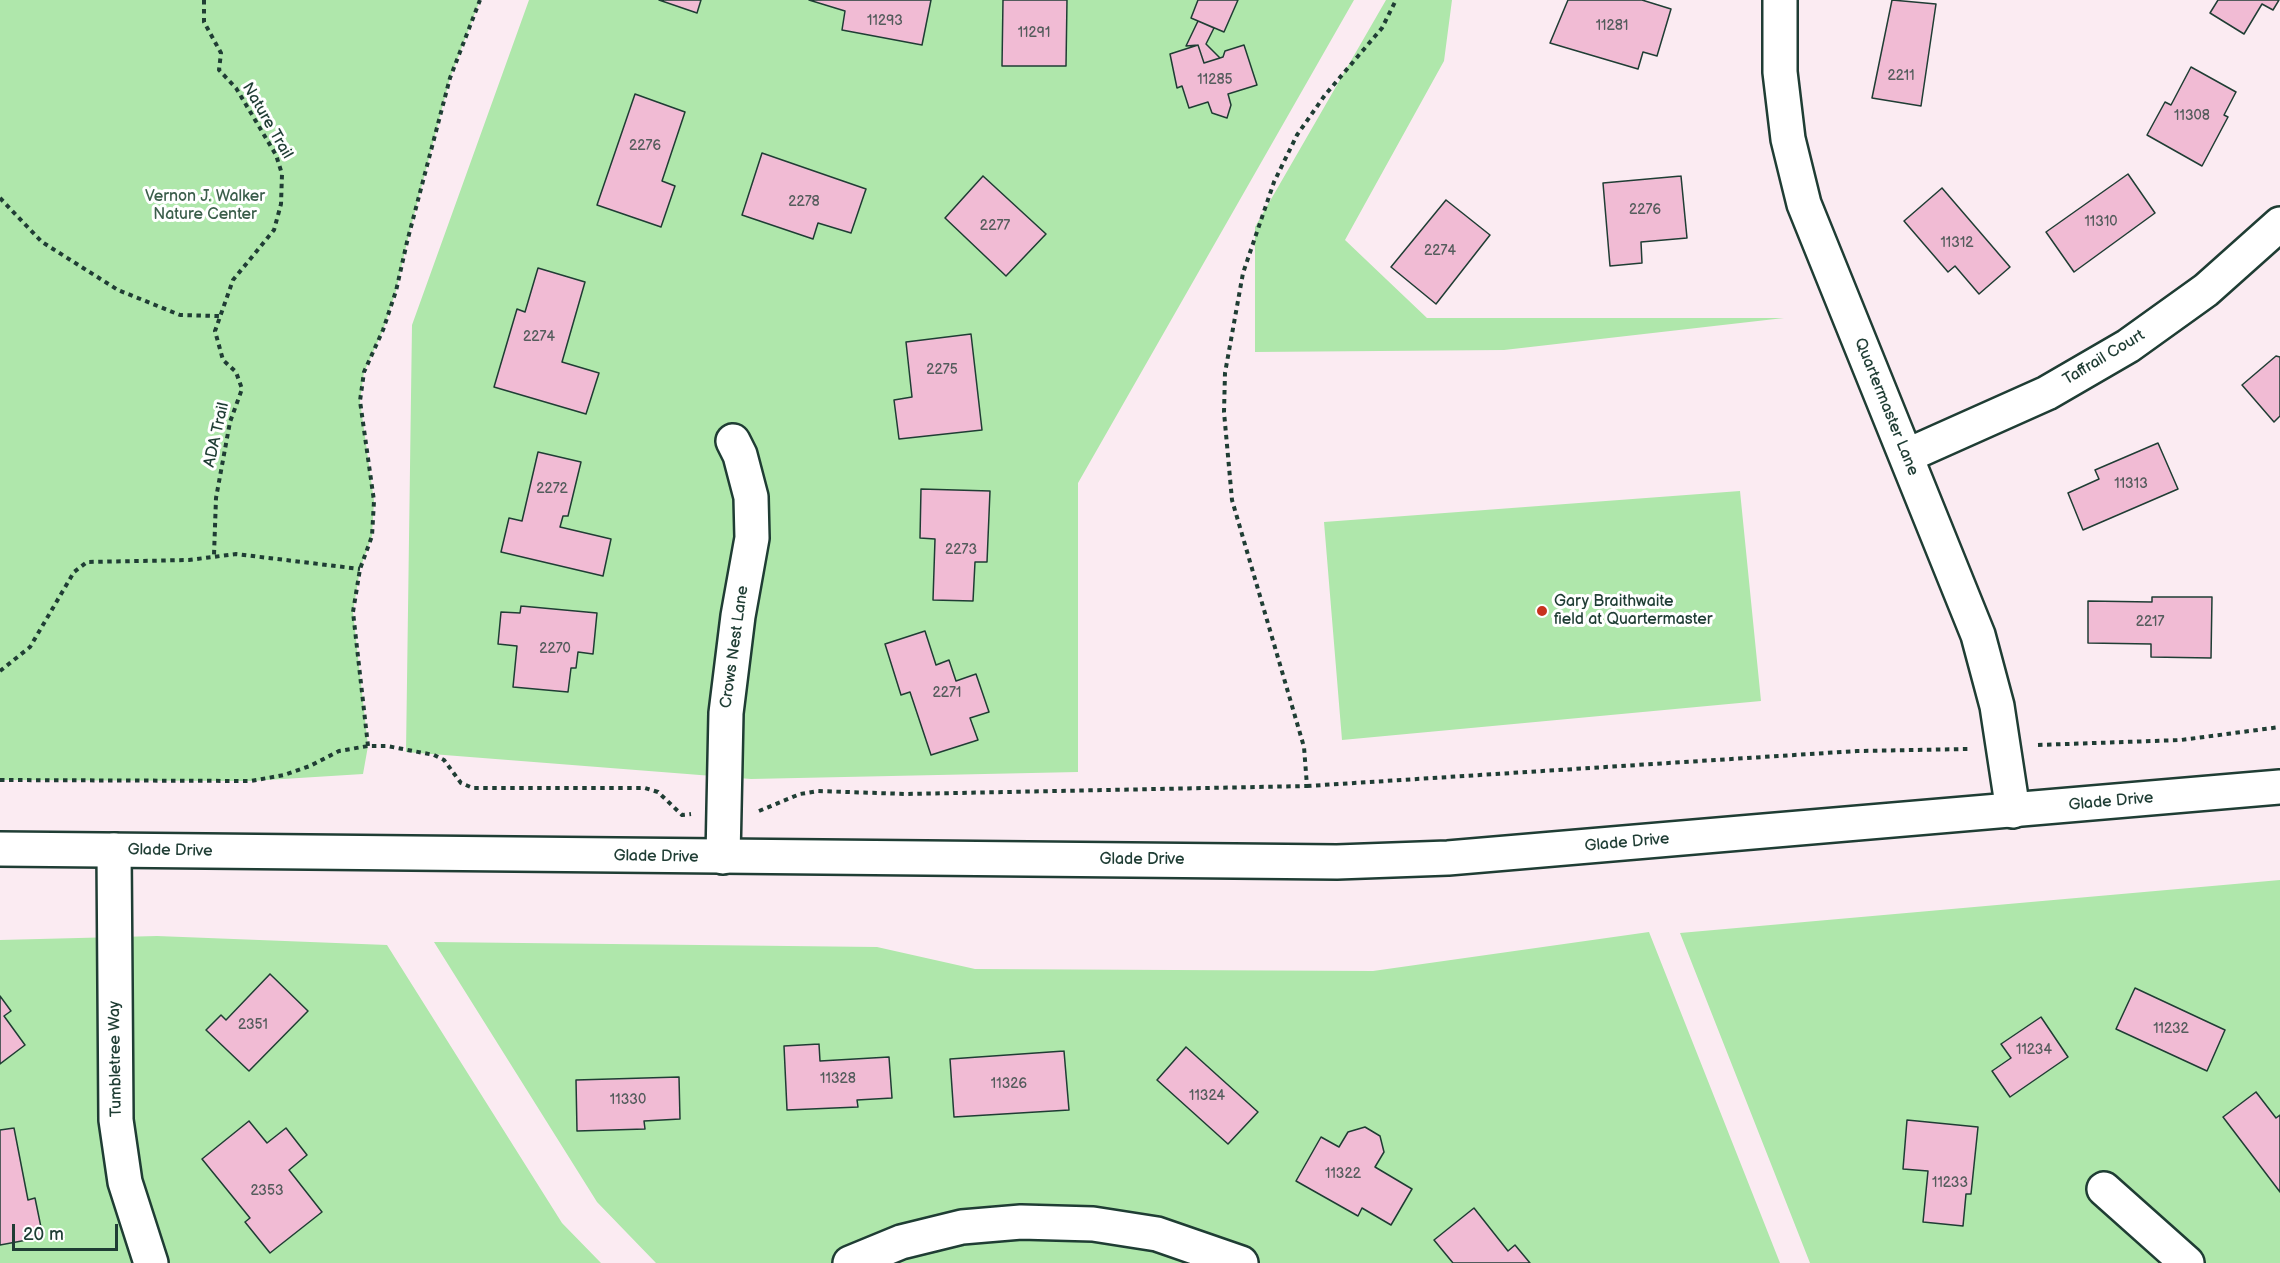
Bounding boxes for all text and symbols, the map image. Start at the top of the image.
house number: 11293 [867,13,903,29]
house number: 11281 [1596,18,1628,34]
house number: 11291 [1018,25,1050,41]
house number: 2211 [1887,68,1915,84]
house number: 11285 [1197,72,1233,88]
street label: Nature Trail [238,80,296,162]
house number: 11308 [2174,108,2210,124]
house number: 2276 [629,138,661,154]
park label: Vernon J. Walker Nature Center [145,187,265,225]
house number: 2278 [788,194,820,210]
house number: 2276 [1629,202,1661,218]
house number: 11310 [2084,214,2118,230]
house number: 2277 [980,218,1010,234]
house number: 11312 [1940,235,1974,251]
house number: 2274 [1424,243,1456,259]
street label: Taffrail Court [2060,326,2148,390]
house number: 2274 [523,329,555,345]
street label: Quartermaster Lane [1850,335,1922,479]
house number: 2275 [926,362,958,378]
street label: ADA Trail [200,401,234,469]
house number: 11313 [2114,476,2148,492]
house number: 2272 [536,481,568,497]
house number: 2273 [945,542,977,558]
street label: Crows Nest Lane [717,584,753,710]
place label: Gary Braithwaite field at Quartermaster [1554,592,1712,630]
marker: Gary Braithwaite field at Quartermaster [1535,604,1549,618]
house number: 2217 [2136,614,2164,630]
house number: 2270 [539,641,571,657]
house number: 2271 [933,685,961,701]
street label: Glade Drive [2068,789,2154,815]
street label: Glade Drive [1584,830,1670,856]
street label: Glade Drive [127,841,213,861]
street label: Glade Drive [613,847,699,867]
street label: Glade Drive [1099,850,1185,870]
street label: Tumbletree Way [105,1001,127,1117]
house number: 2351 [238,1017,268,1033]
house number: 11232 [2153,1021,2189,1037]
house number: 11234 [2016,1042,2052,1058]
house number: 11328 [820,1071,856,1087]
house number: 11326 [991,1076,1027,1092]
house number: 11324 [1189,1088,1225,1104]
house number: 11330 [610,1092,646,1108]
house number: 11322 [1325,1166,1361,1182]
house number: 11233 [1932,1175,1968,1191]
house number: 2353 [250,1183,284,1199]
scale bar [15,1212,122,1250]
text: 20 m [23,1224,64,1245]

